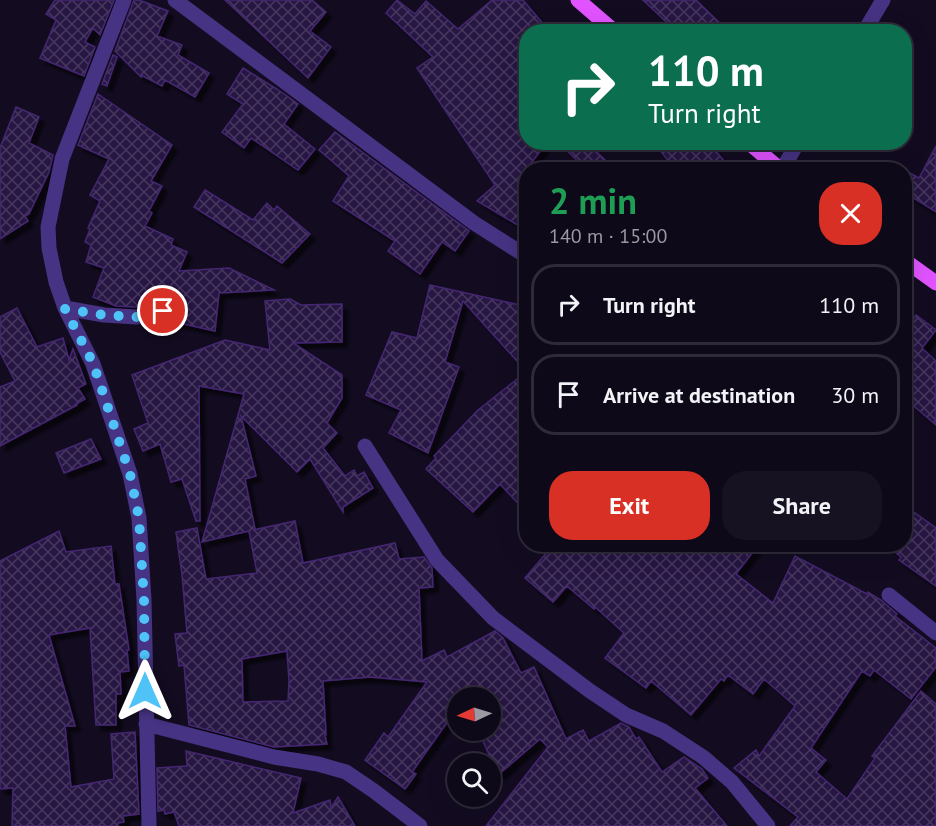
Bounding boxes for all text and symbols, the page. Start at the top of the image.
text: 110 m [648,43,764,98]
icon: right [549,48,627,126]
text: Turn right [648,96,761,130]
text: 2 min [549,177,637,224]
button: close [819,182,882,245]
text: 140 m · 15:00 [549,223,667,249]
pin [137,285,188,336]
icon: right [552,288,585,321]
text: Turn right [603,291,695,319]
text: 110 m [819,291,879,319]
icon: arrive [146,294,179,327]
icon: arrive [552,378,585,411]
text: Arrive at destination [603,381,795,409]
text: 30 m [831,381,879,409]
button: Exit [549,471,710,540]
button: Share [722,471,882,540]
position arrow [113,659,177,723]
north arrow [447,687,501,741]
map controls [447,687,501,807]
button: search [447,753,501,807]

